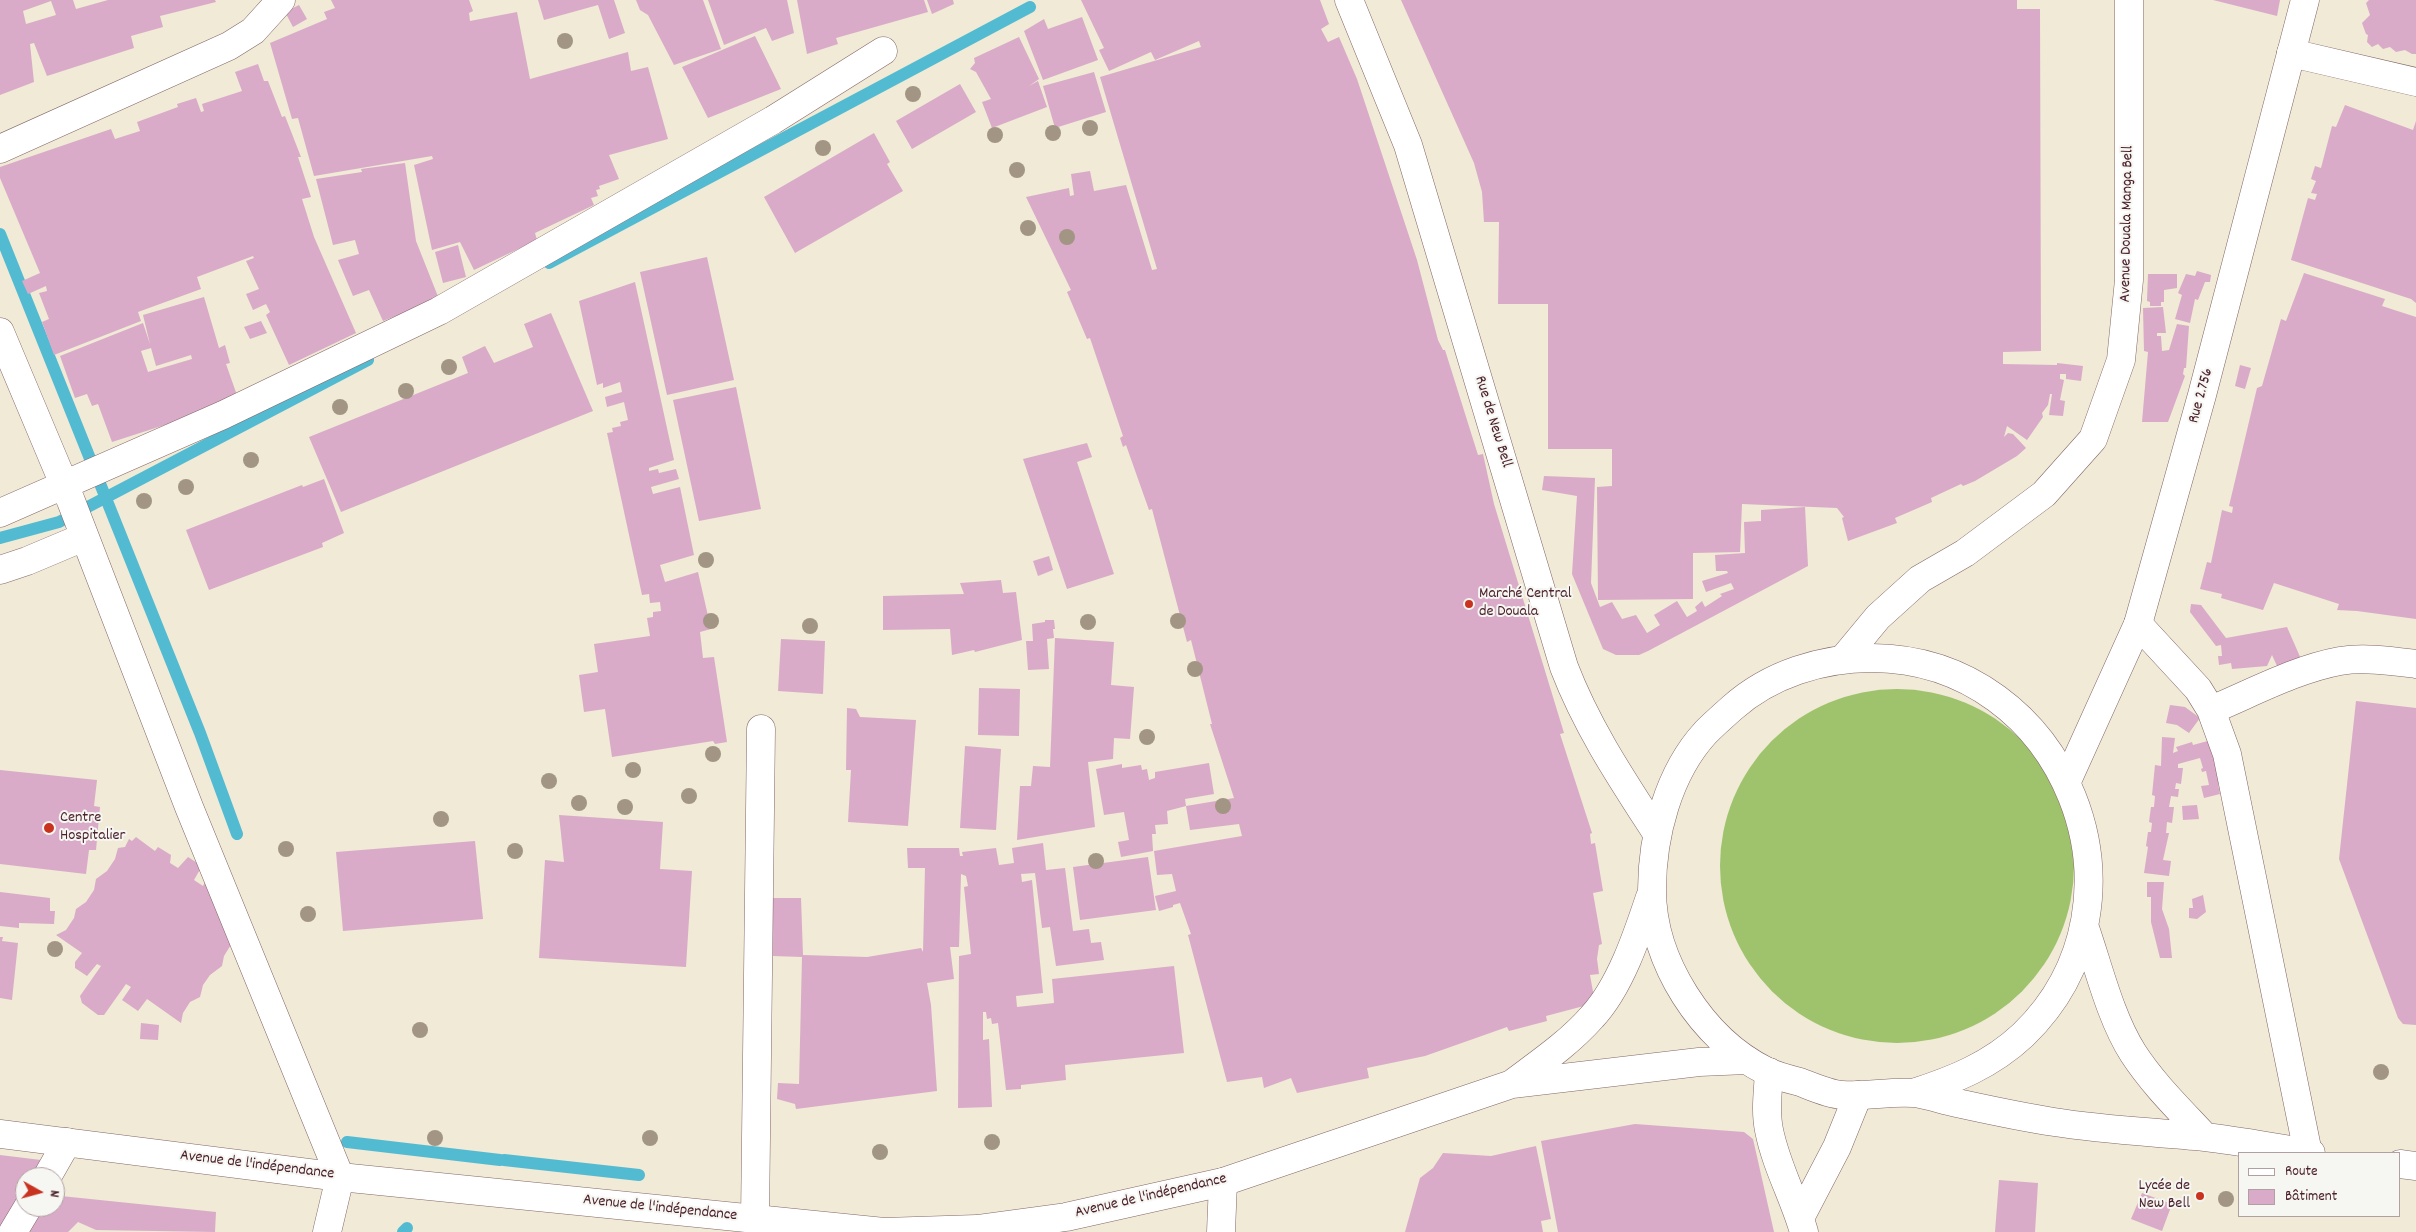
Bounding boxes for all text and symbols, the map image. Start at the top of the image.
street label: Avenue Douala Manga Bell [2117,145,2139,303]
street label: Rue 2.756 [2185,366,2219,426]
street label: Rue de New Bell [1469,374,1515,470]
place label: Marché Central de Douala [1479,585,1572,623]
marker: Marché Central de Douala [1463,598,1475,610]
place label: Centre Hospitalier [60,809,125,847]
marker: Centre Hospitalier [42,821,56,835]
street label: Avenue de l'indépendance [179,1147,335,1185]
legend [2238,1152,2401,1217]
text: Route [2285,1161,2318,1183]
north arrow [15,1167,65,1217]
street label: Avenue de l'indépendance [1073,1170,1229,1224]
place label: Lycée de New Bell [2138,1177,2190,1215]
text: Bâtiment [2285,1186,2337,1208]
text: N [44,1189,64,1198]
marker: Lycée de New Bell [2194,1190,2206,1202]
street label: Avenue de l'indépendance [582,1191,738,1227]

